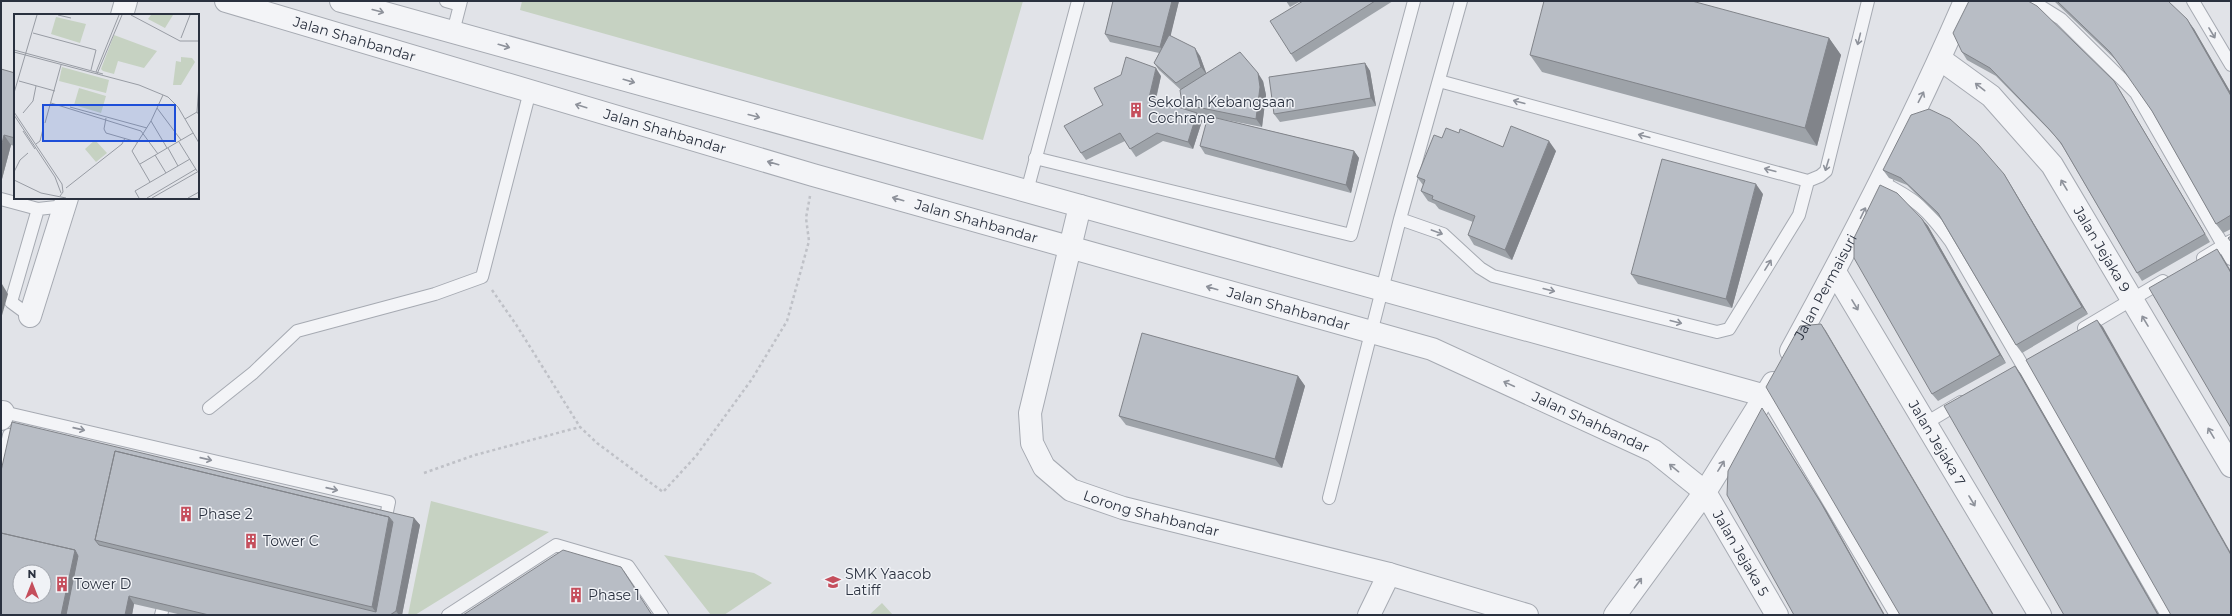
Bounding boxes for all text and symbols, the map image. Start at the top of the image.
one-way arrow [371,8,384,16]
street label: Jalan Shahbandar [290,12,418,66]
inset map [14,14,199,199]
one-way arrow [2208,27,2216,39]
one-way arrow [1855,32,1862,45]
one-way arrow [497,43,510,50]
one-way arrow [622,78,635,85]
one-way arrow [1974,83,1985,91]
one-way arrow [1918,91,1925,103]
place label: Sekolah Kebangsaan Cochrane [1148,93,1295,127]
one-way arrow [1513,98,1526,105]
building icon: Sekolah Kebangsaan Cochrane [1127,101,1145,119]
one-way arrow [575,102,588,109]
street label: Jalan Shahbandar [601,104,729,158]
one-way arrow [747,113,760,120]
one-way arrow [1638,132,1651,139]
one-way arrow [1823,158,1830,171]
one-way arrow [767,159,780,166]
one-way arrow [1764,166,1777,174]
one-way arrow [2059,179,2067,191]
one-way arrow [892,195,905,202]
street label: Jalan Shahbandar [912,195,1040,247]
street label: Jalan Jejaka 9 [2069,202,2134,295]
one-way arrow [1860,207,1867,219]
one-way arrow [1431,228,1443,236]
street label: Jalan Permaisuri [1790,231,1861,343]
one-way arrow [1765,259,1773,271]
street label: Jalan Shahbandar [1224,283,1352,335]
one-way arrow [1205,284,1218,291]
one-way arrow [1543,287,1556,294]
one-way arrow [1851,299,1859,310]
one-way arrow [2140,315,2148,327]
one-way arrow [1669,319,1682,326]
one-way arrow [1503,380,1515,387]
street label: Jalan Shahbandar [1528,387,1653,457]
street label: Jalan Jejaka 7 [1904,396,1970,489]
one-way arrow [72,426,85,434]
one-way arrow [2207,427,2215,439]
one-way arrow [199,455,212,463]
one-way arrow [1718,460,1726,472]
one-way arrow [1669,463,1680,472]
one-way arrow [325,485,338,493]
street label: Lorong Shahbandar [1081,486,1221,541]
one-way arrow [1968,495,1976,506]
building icon: Phase 2 [177,505,195,523]
place label: Phase 2 [198,505,253,523]
street label: Jalan Jejaka 5 [1708,506,1773,599]
building icon: Tower C [242,532,260,550]
place label: Tower C [263,532,319,550]
north arrow [12,564,52,604]
place label: SMK Yaacob Latiff [845,565,931,599]
text: N [28,567,36,581]
school or university icon: SMK Yaacob Latiff [824,573,842,591]
building icon: Tower D [53,575,71,593]
place label: Tower D [74,575,131,593]
one-way arrow [1633,578,1642,589]
building icon: Phase 1 [567,586,585,604]
place label: Phase 1 [588,586,640,604]

